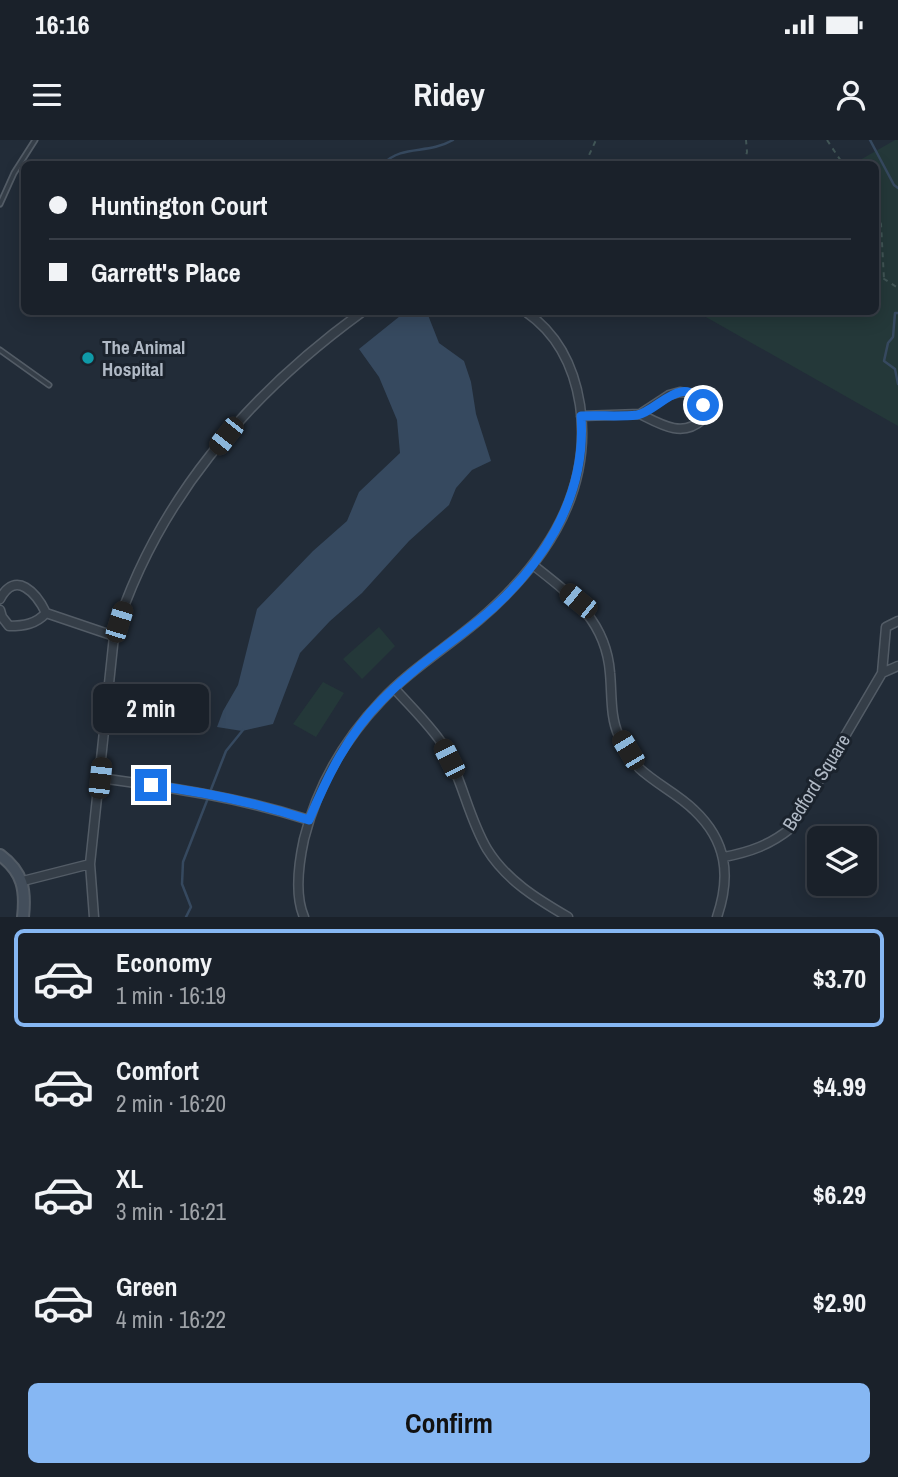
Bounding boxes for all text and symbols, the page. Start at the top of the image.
text: 16:16 [35,7,90,42]
text: Ridey [413,73,485,116]
icon: menu [28,76,66,114]
icon: person [832,76,870,114]
text: Huntington Court [91,188,267,223]
text: Garrett's Place [91,255,241,290]
place label: The Animal Hospital [102,334,185,382]
marker: The Animal Hospital [80,350,96,366]
route start [687,389,719,421]
car [205,413,248,459]
car [556,580,601,622]
car [103,599,136,645]
callout: 2 min [93,684,209,732]
text: 2 min [126,693,176,724]
car [609,727,648,773]
street label: Bedford Square [776,729,856,835]
car [431,736,468,782]
car [88,756,113,800]
route end [135,769,167,801]
map controls [807,826,877,896]
button: layers [807,826,877,896]
text: Economy [116,945,212,980]
icon: car [32,947,95,1010]
text: $3.70 [813,961,866,996]
text: 1 min · 16:19 [116,980,226,1011]
text: Comfort [116,1053,199,1088]
icon: car [32,1055,95,1118]
text: $4.99 [813,1069,866,1104]
text: 2 min · 16:20 [116,1088,226,1119]
text: XL [116,1161,143,1196]
icon: car [32,1163,95,1226]
text: $6.29 [813,1177,866,1212]
text: 3 min · 16:21 [116,1196,226,1227]
text: Green [116,1269,178,1304]
icon: car [32,1271,95,1334]
text: $2.90 [813,1285,866,1320]
text: 4 min · 16:22 [116,1304,226,1335]
button: Confirm [28,1383,870,1463]

